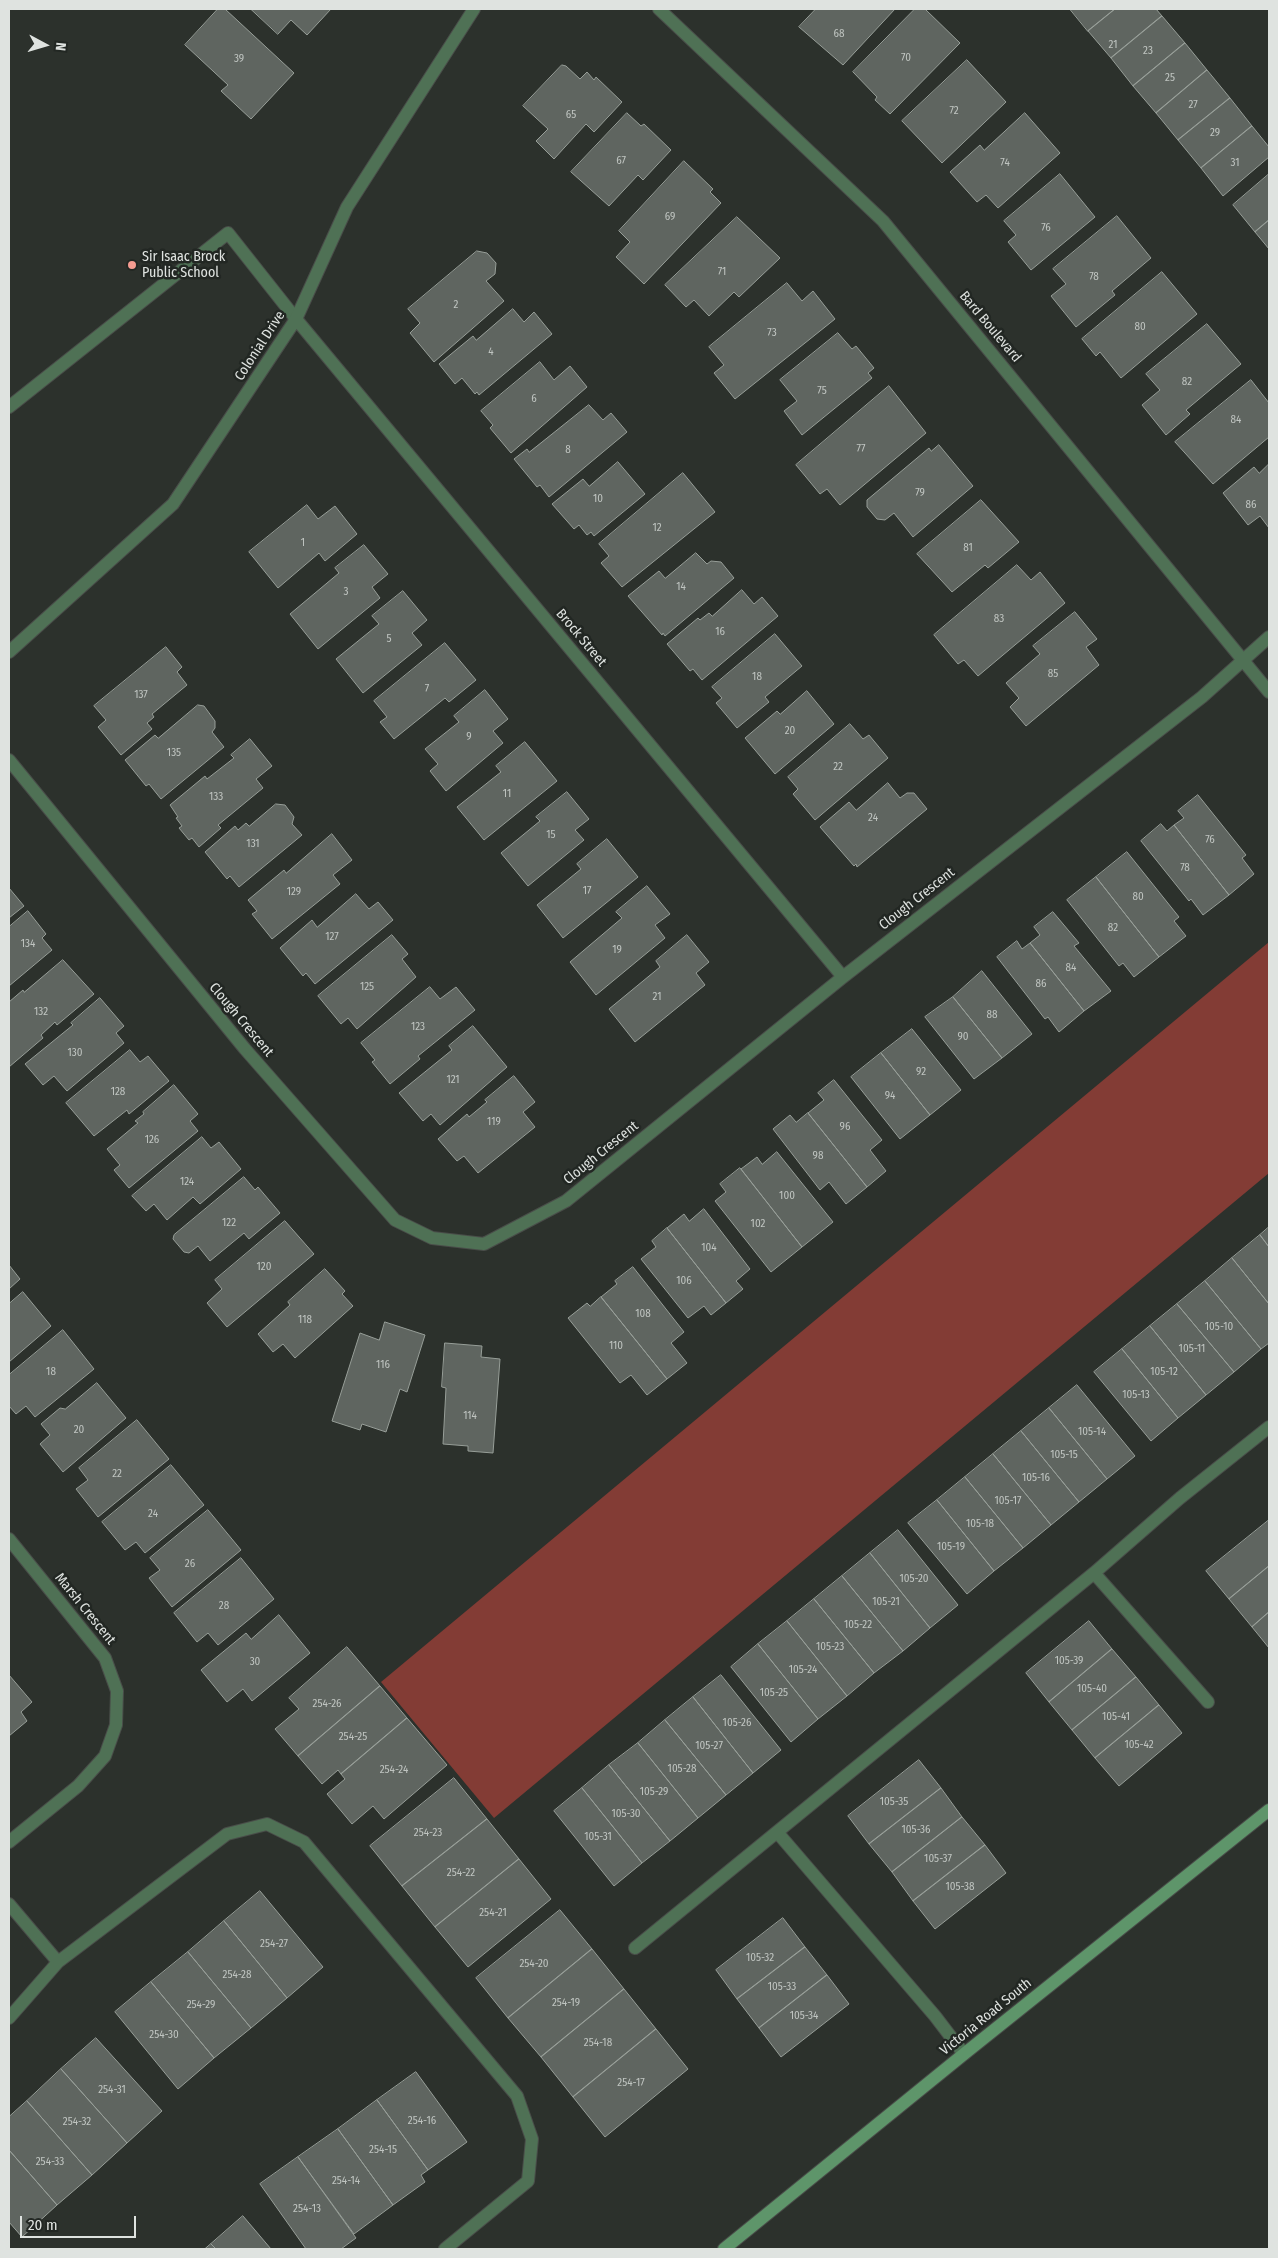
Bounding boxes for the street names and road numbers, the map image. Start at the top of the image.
street label: Bard Boulevard [955,288,1025,366]
street label: Colonial Drive [231,308,289,384]
street label: Brock Street [552,606,610,670]
street label: Clough Crescent [876,864,958,934]
street label: Clough Crescent [205,980,277,1060]
street label: Clough Crescent [560,1118,642,1188]
street label: Marsh Crescent [51,1570,119,1648]
street label: Victoria Road South [937,1975,1035,2059]

